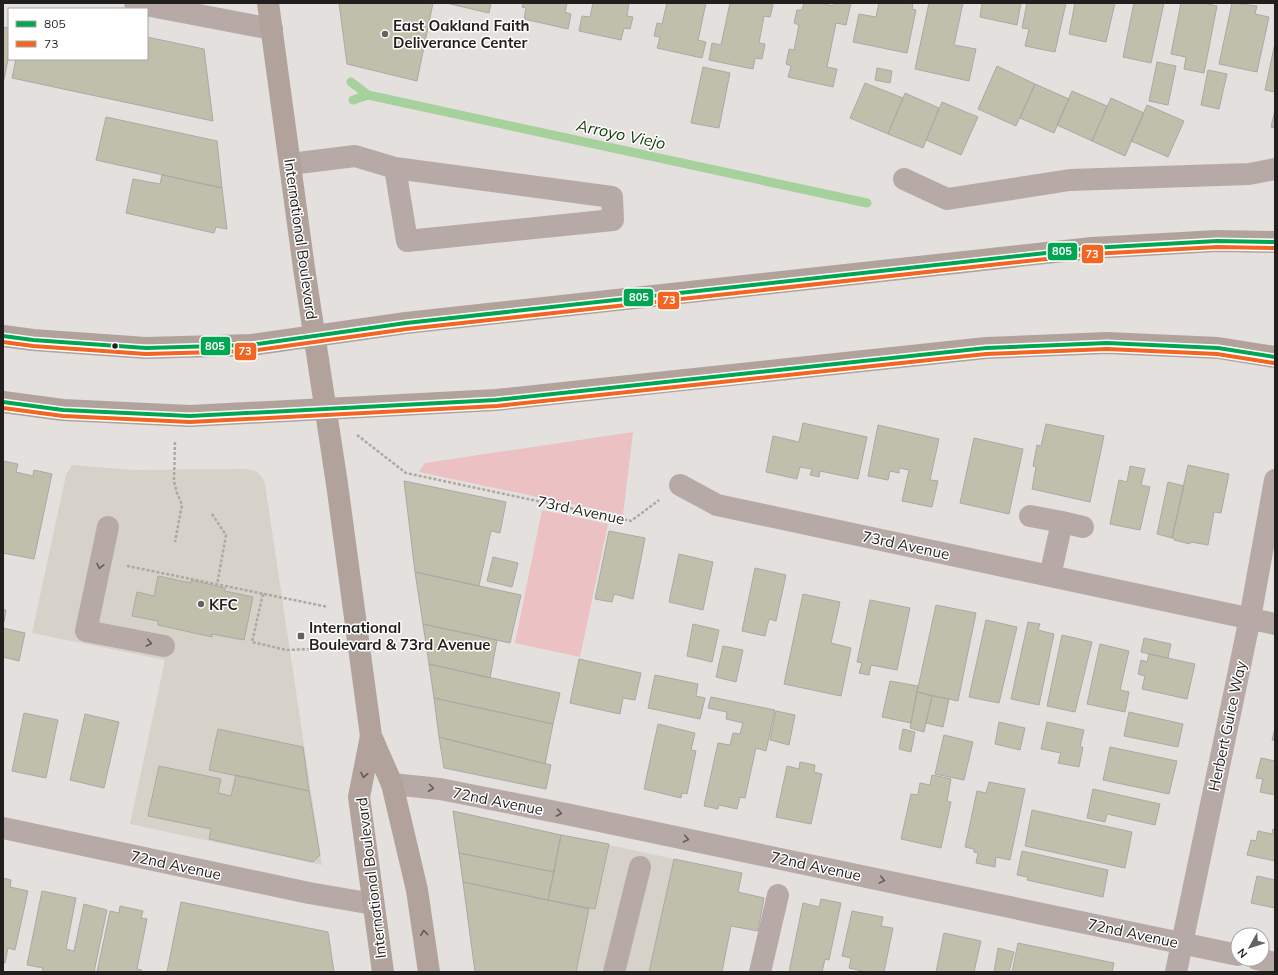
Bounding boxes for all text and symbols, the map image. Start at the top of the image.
legend [8,8,148,60]
text: 805 [44,16,66,31]
place label: East Oakland Faith Deliverance Center [393,16,530,52]
marker: East Oakland Faith Deliverance Center [380,29,390,39]
text: 73 [44,36,58,51]
water label: Arroyo Viejo [574,115,667,153]
street label: International Boulevard [280,157,322,321]
line badge: 805 [1047,242,1078,261]
text: 805 [1052,244,1072,258]
line badge: 73 [1081,244,1104,264]
text: 73 [1085,247,1099,261]
line badge: 805 [623,288,654,307]
text: 805 [629,290,649,304]
line badge: 73 [657,291,680,310]
text: 73 [662,293,676,307]
line badge: 805 [200,336,231,356]
text: 805 [205,339,225,353]
unlabelled marker [110,341,120,351]
line badge: 73 [234,342,257,361]
text: 73 [238,344,252,358]
street label: 73rd Avenue [536,492,626,528]
street label: 73rd Avenue [861,527,951,563]
one-way arrow [96,562,104,569]
place label: KFC [209,595,238,614]
marker: KFC [196,599,206,609]
place label: International Boulevard & 73rd Avenue [309,618,491,654]
marker: International Boulevard & 73rd Avenue [296,631,306,641]
one-way arrow [146,638,152,646]
street label: Herbert Guice Way [1204,659,1250,793]
one-way arrow [360,771,368,778]
street label: 72nd Avenue [451,783,545,819]
one-way arrow [428,784,434,793]
street label: International Boulevard [352,796,390,960]
one-way arrow [555,808,562,817]
one-way arrow [683,835,689,843]
street label: 72nd Avenue [129,846,223,884]
street label: 72nd Avenue [769,847,863,885]
one-way arrow [878,876,885,884]
street label: 72nd Avenue [1086,914,1180,952]
north arrow [1230,927,1270,967]
one-way arrow [420,930,429,936]
text: N [1234,946,1250,961]

